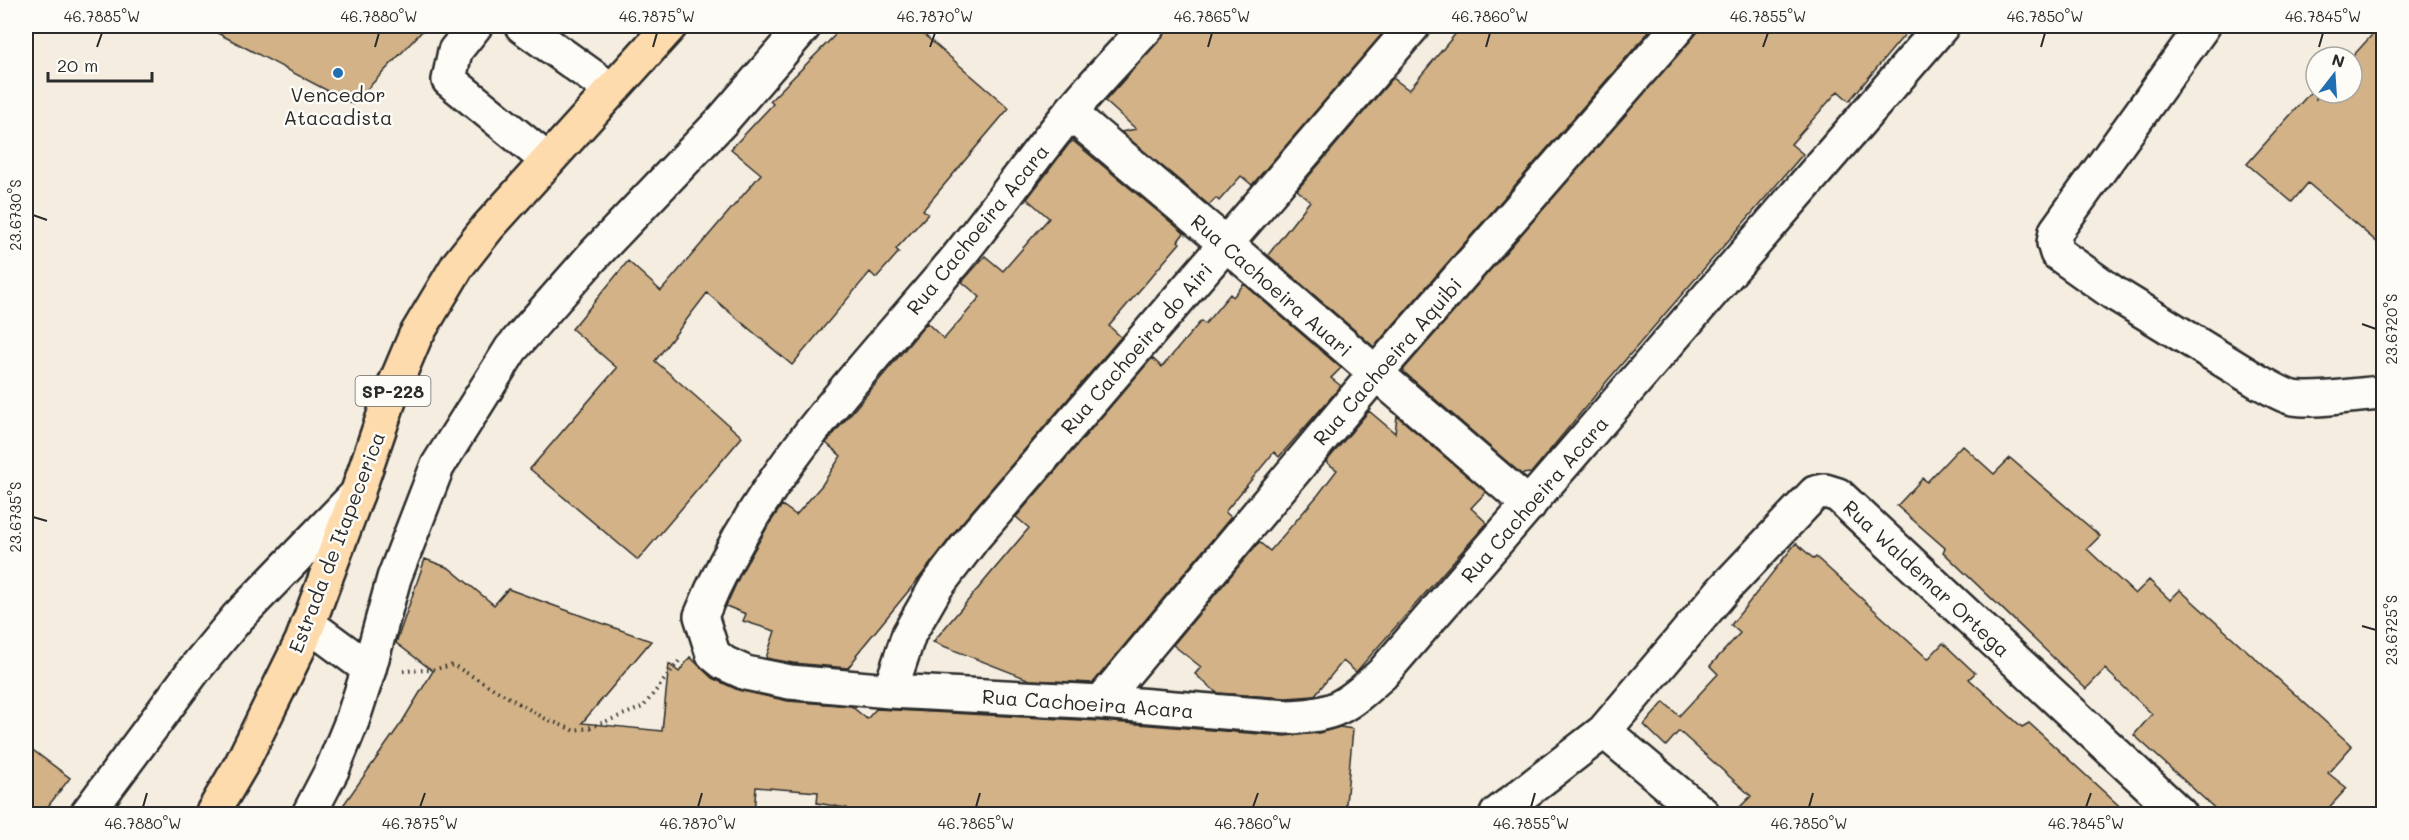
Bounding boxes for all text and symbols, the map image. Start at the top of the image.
text: 46.7885°W [64,6,140,26]
text: 46.7880°W [341,6,418,26]
text: 46.7875°W [619,6,695,26]
text: 46.7870°W [897,6,973,26]
text: 46.7865°W [1174,6,1250,26]
text: 46.7860°W [1452,6,1528,26]
text: 46.7855°W [1730,6,1806,26]
text: 46.7850°W [2007,6,2083,26]
text: 46.7845°W [2285,6,2361,26]
scale bar [48,45,152,83]
north arrow [2304,45,2364,105]
text: N [2330,48,2347,72]
text: 20 m [57,53,98,77]
marker: Vencedor Atacadista [331,66,345,80]
place label: Vencedor Atacadista [283,81,393,130]
street label: Rua Cachoeira Acara [900,138,1054,320]
text: 23.6730°S [5,179,25,251]
street label: Rua Cachoeira Auari [1186,208,1358,362]
street label: Rua Cachoeira do Airi [1054,257,1218,439]
street label: Rua Cachoeira Aquibi [1307,272,1467,450]
text: 23.6720°S [2381,294,2401,364]
road number: SP-228 [356,376,430,406]
street label: Rua Cachoeira Acara [1455,410,1613,588]
street label: Estrada de Itapecerica [282,428,390,656]
text: 23.6735°S [5,482,25,552]
street label: Rua Waldemar Ortega [1838,494,2016,662]
text: 23.6725°S [2381,595,2401,665]
street label: Rua Cachoeira Acara [981,683,1195,723]
text: 46.7880°W [105,813,182,833]
text: 46.7875°W [382,813,458,833]
text: 46.7870°W [660,813,736,833]
text: 46.7865°W [938,813,1014,833]
text: 46.7860°W [1215,813,1291,833]
text: 46.7855°W [1493,813,1569,833]
text: 46.7850°W [1771,813,1847,833]
text: 46.7845°W [2048,813,2124,833]

